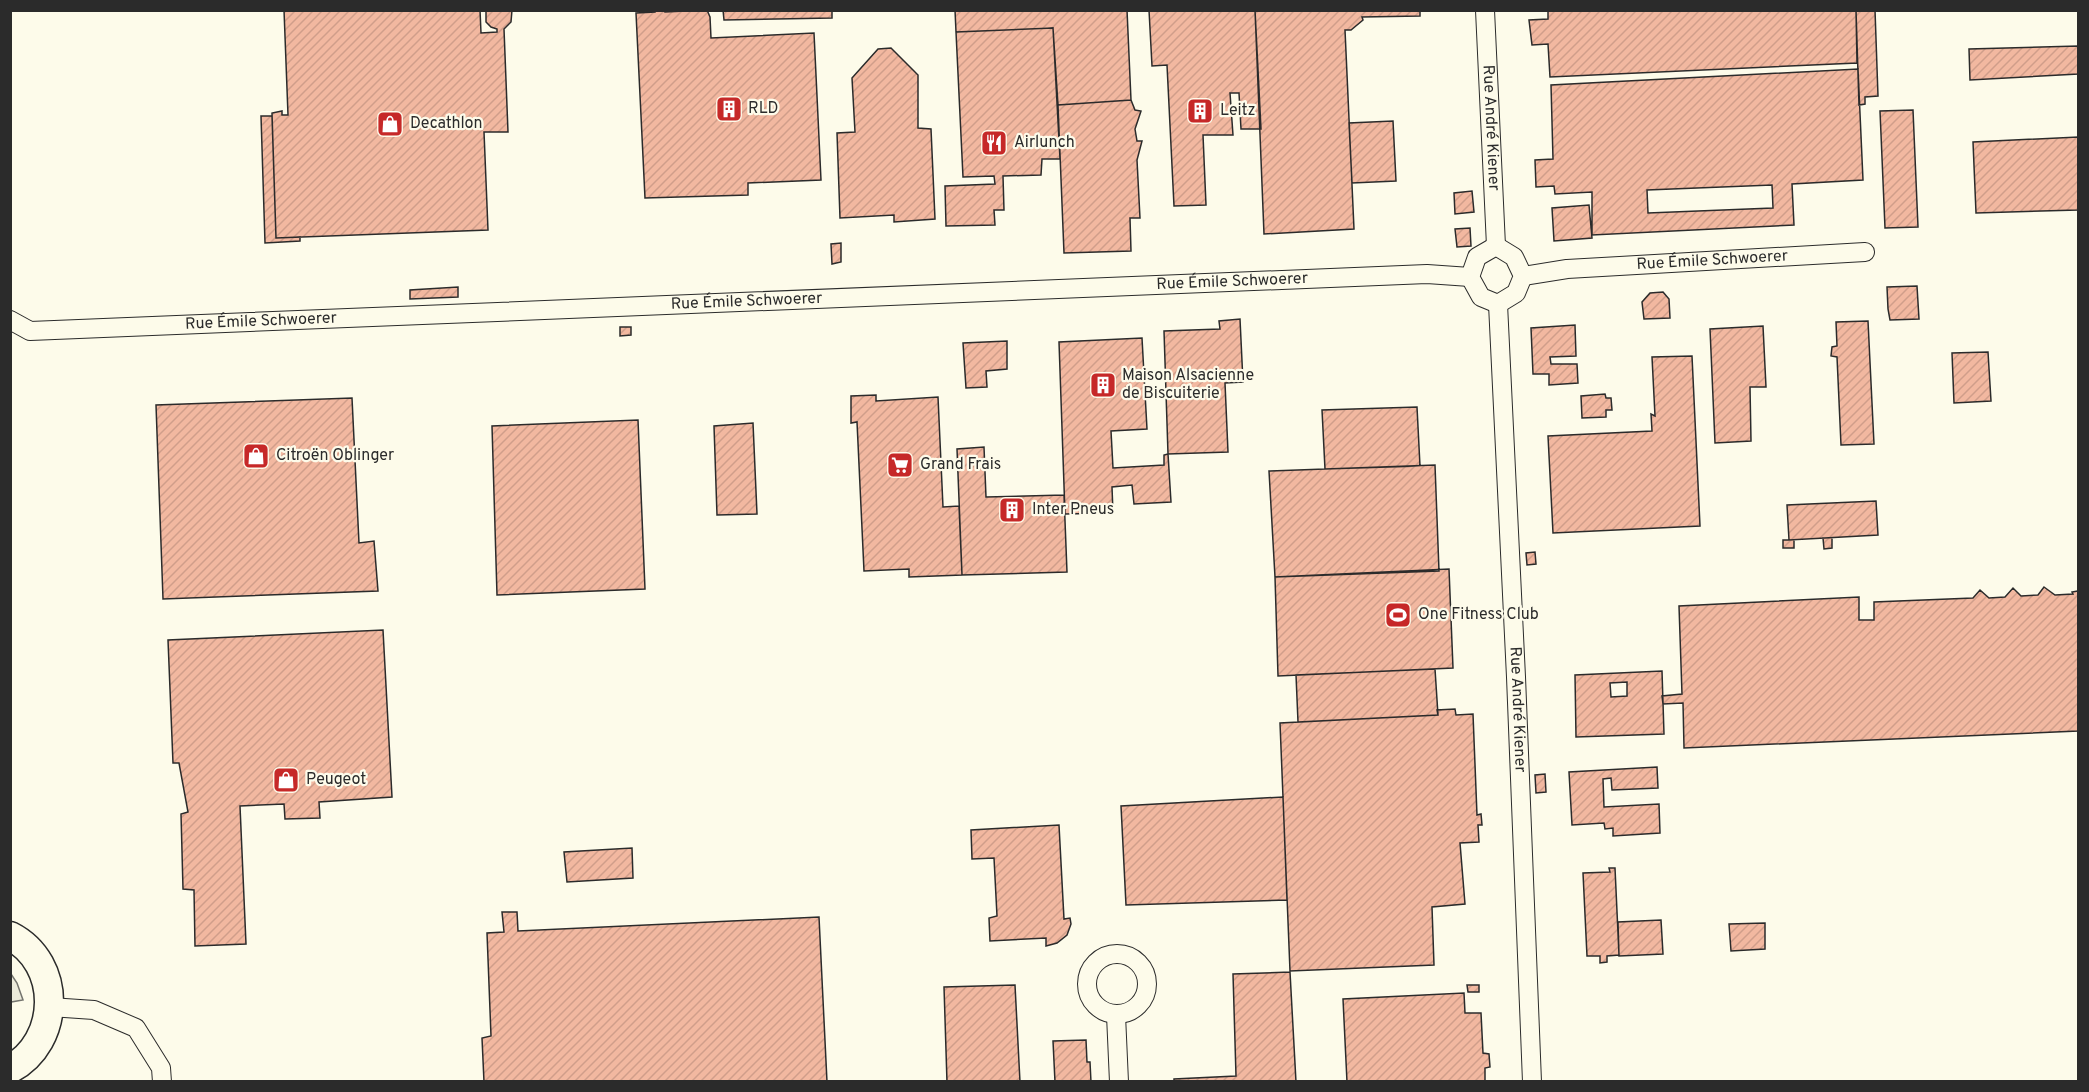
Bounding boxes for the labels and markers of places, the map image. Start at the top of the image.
building icon: RLD [714,94,744,124]
building icon: Leitz [1185,96,1215,126]
place label: RLD [748,99,779,119]
place label: Leitz [1220,101,1256,121]
shop icon: Decathlon [375,109,405,139]
place label: Decathlon [410,114,482,134]
restaurant icon: Airlunch [979,128,1009,158]
place label: Airlunch [1014,133,1075,153]
place label: Maison Alsacienne de Biscuiterie [1122,366,1254,404]
building icon: Maison Alsacienne de Biscuiterie [1088,370,1118,400]
shop icon: Citroën Oblinger [241,441,271,471]
place label: Citroën Oblinger [276,446,394,466]
supermarket icon: Grand Frais [885,450,915,480]
place label: Grand Frais [920,455,1001,475]
building icon: Inter Pneus [997,495,1027,525]
place label: Inter Pneus [1032,500,1114,520]
sports icon: One Fitness Club [1383,600,1413,630]
place label: One Fitness Club [1418,605,1539,625]
shop icon: Peugeot [271,765,301,795]
place label: Peugeot [306,770,366,790]

